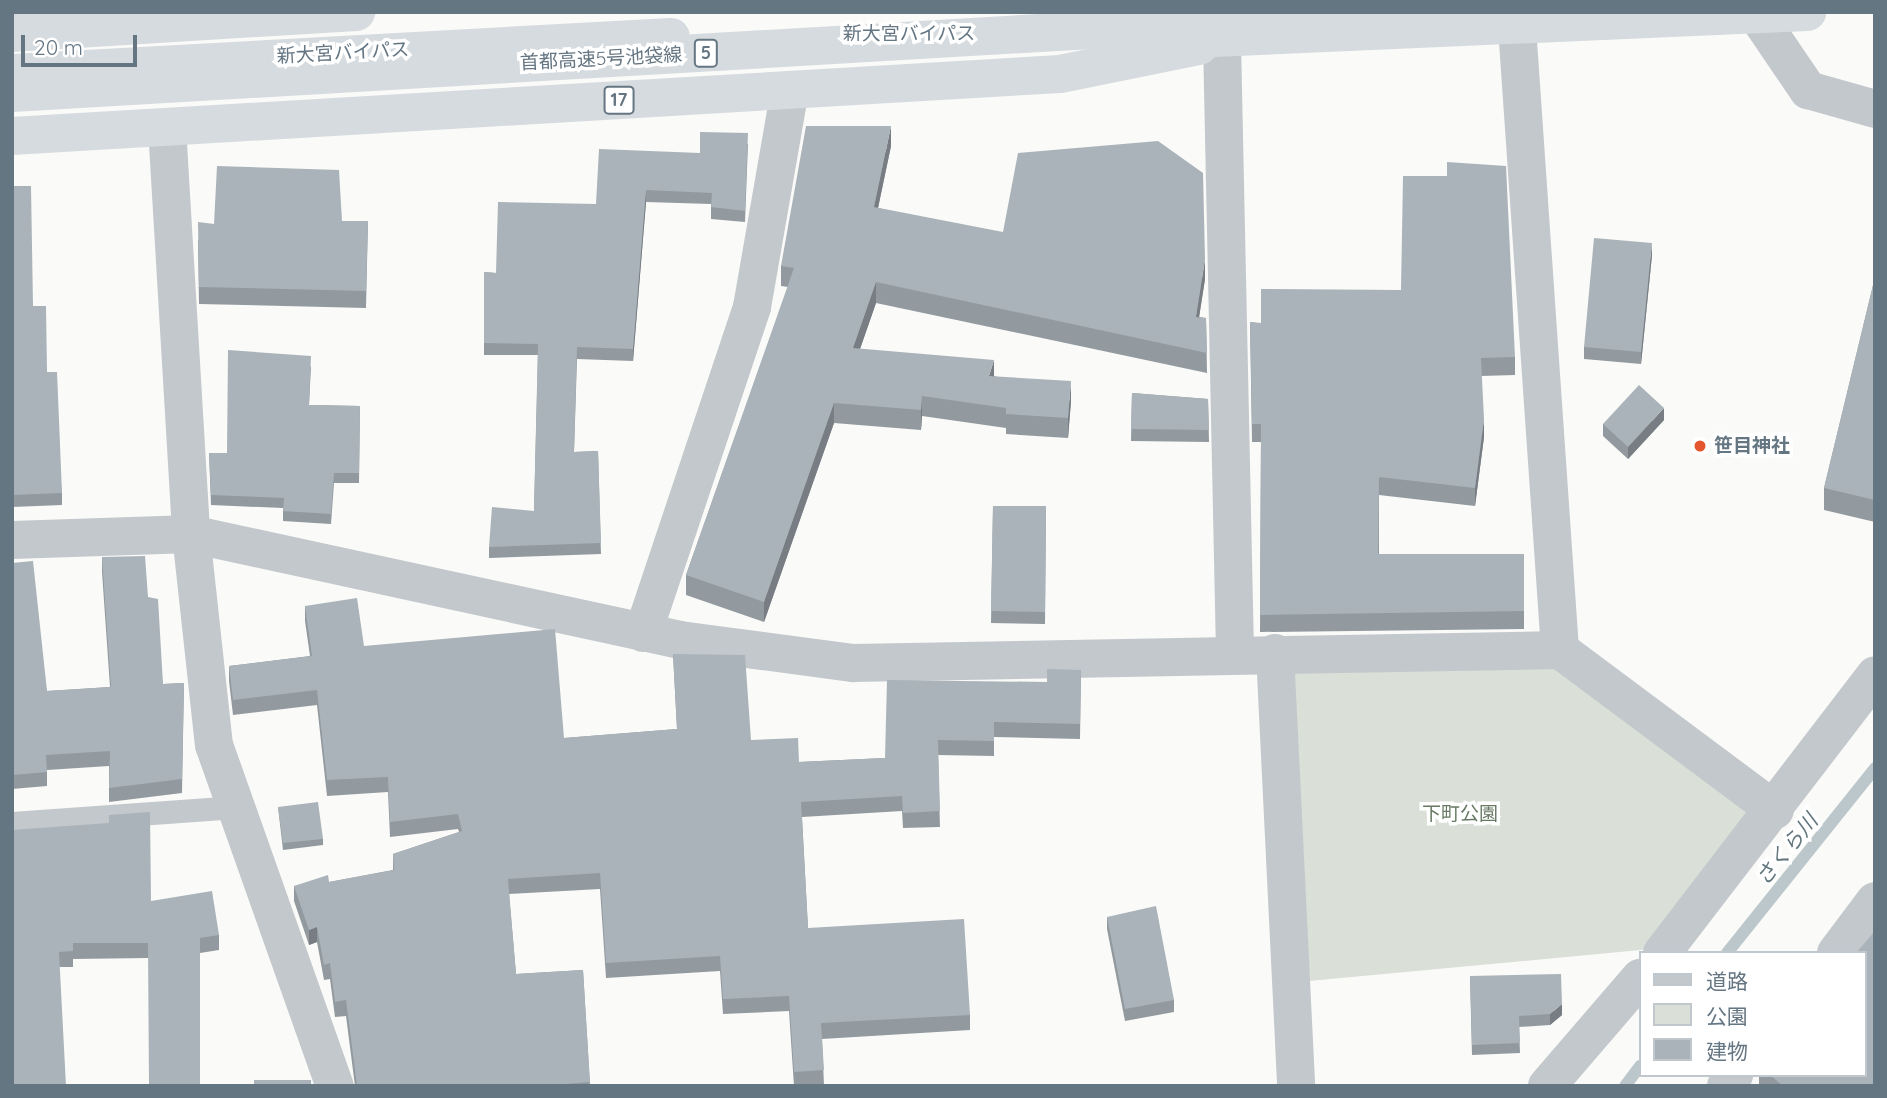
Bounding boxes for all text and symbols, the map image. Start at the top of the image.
scale bar [24,21,140,65]
street label: 新大宮バイパス [843,23,975,45]
text: 20 m [34,34,83,60]
street label: 新大宮バイパス [276,38,410,68]
road number: 5 [694,38,718,68]
street label: 首都高速5号池袋線 [519,43,683,75]
road number: 17 [603,86,635,114]
place label: 笹目神社 [1714,435,1790,457]
marker: 笹目神社 [1692,438,1708,454]
park label: 下町公園 [1422,803,1498,825]
water label: さくら川 [1750,808,1822,890]
legend [1638,951,1866,1077]
text: 道路 [1706,968,1748,994]
text: 公園 [1706,1003,1748,1029]
text: 建物 [1706,1038,1748,1064]

